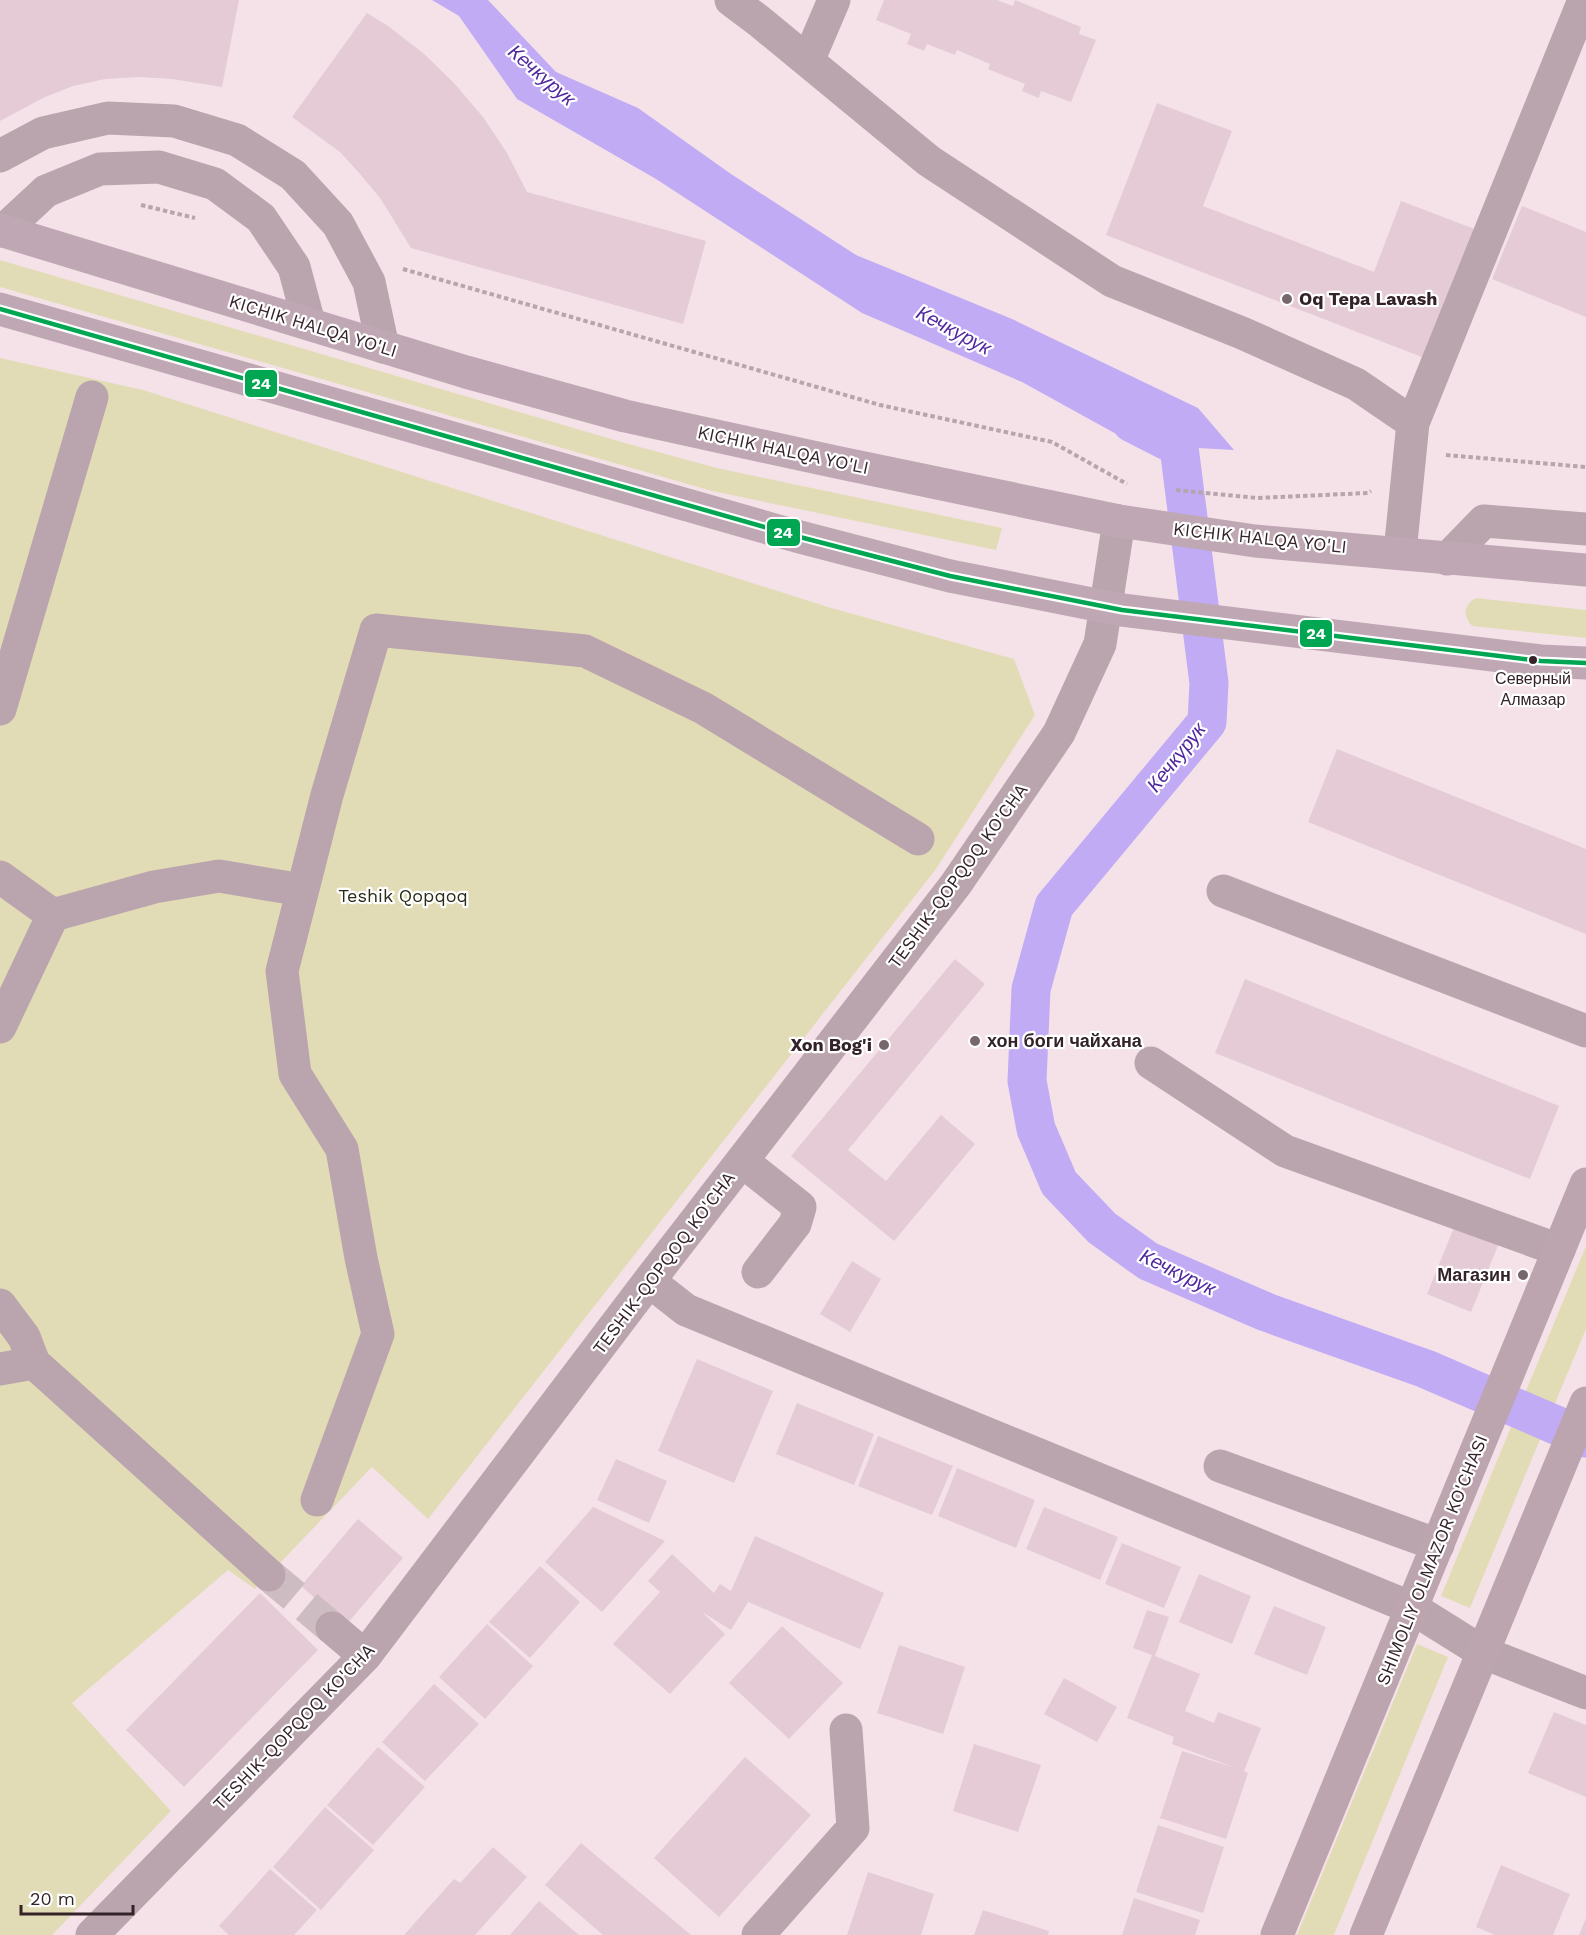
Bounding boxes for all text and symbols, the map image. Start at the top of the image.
water label: Кечкурук [503,39,582,112]
place label: Oq Tepa Lavash [1299,288,1437,309]
street label: KICHIK HALQA YO'LI [227,290,400,361]
marker: Oq Tepa Lavash [1280,292,1294,306]
water label: Кечкурук [912,300,997,360]
line badge: 24 [244,369,278,398]
text: 24 [251,374,271,393]
street label: KICHIK HALQA YO'LI [696,421,871,478]
line badge: 24 [766,518,801,547]
street label: KICHIK HALQA YO'LI [1172,518,1348,557]
text: 24 [773,523,793,542]
line badge: 24 [1299,619,1333,648]
text: 24 [1306,624,1326,643]
marker: Северный Алмазар [1527,654,1539,666]
place label: Северный Алмазар [1495,669,1571,709]
water label: Кечкурук [1141,716,1211,796]
street label: TESHIK-QOPQOQ KO'CHA [884,779,1032,972]
park label: Teshik Qopqoq [338,885,468,906]
place label: хон боги чайхана [987,1030,1143,1051]
place label: Xon Bog'i [791,1034,872,1055]
marker: хон боги чайхана [968,1034,982,1048]
marker: Xon Bog'i [877,1038,891,1052]
street label: TESHIK-QOPQOQ KO'CHA [588,1167,739,1358]
water label: Кечкурук [1136,1243,1221,1301]
place label: Магазин [1437,1264,1511,1285]
marker: Магазин [1516,1268,1530,1282]
street label: SHIMOLIY OLMAZOR KO'CHASI [1372,1432,1491,1688]
street label: TESHIK-QOPQOQ KO'CHA [209,1639,379,1814]
scale bar [21,1878,134,1916]
text: 20 m [30,1888,75,1909]

